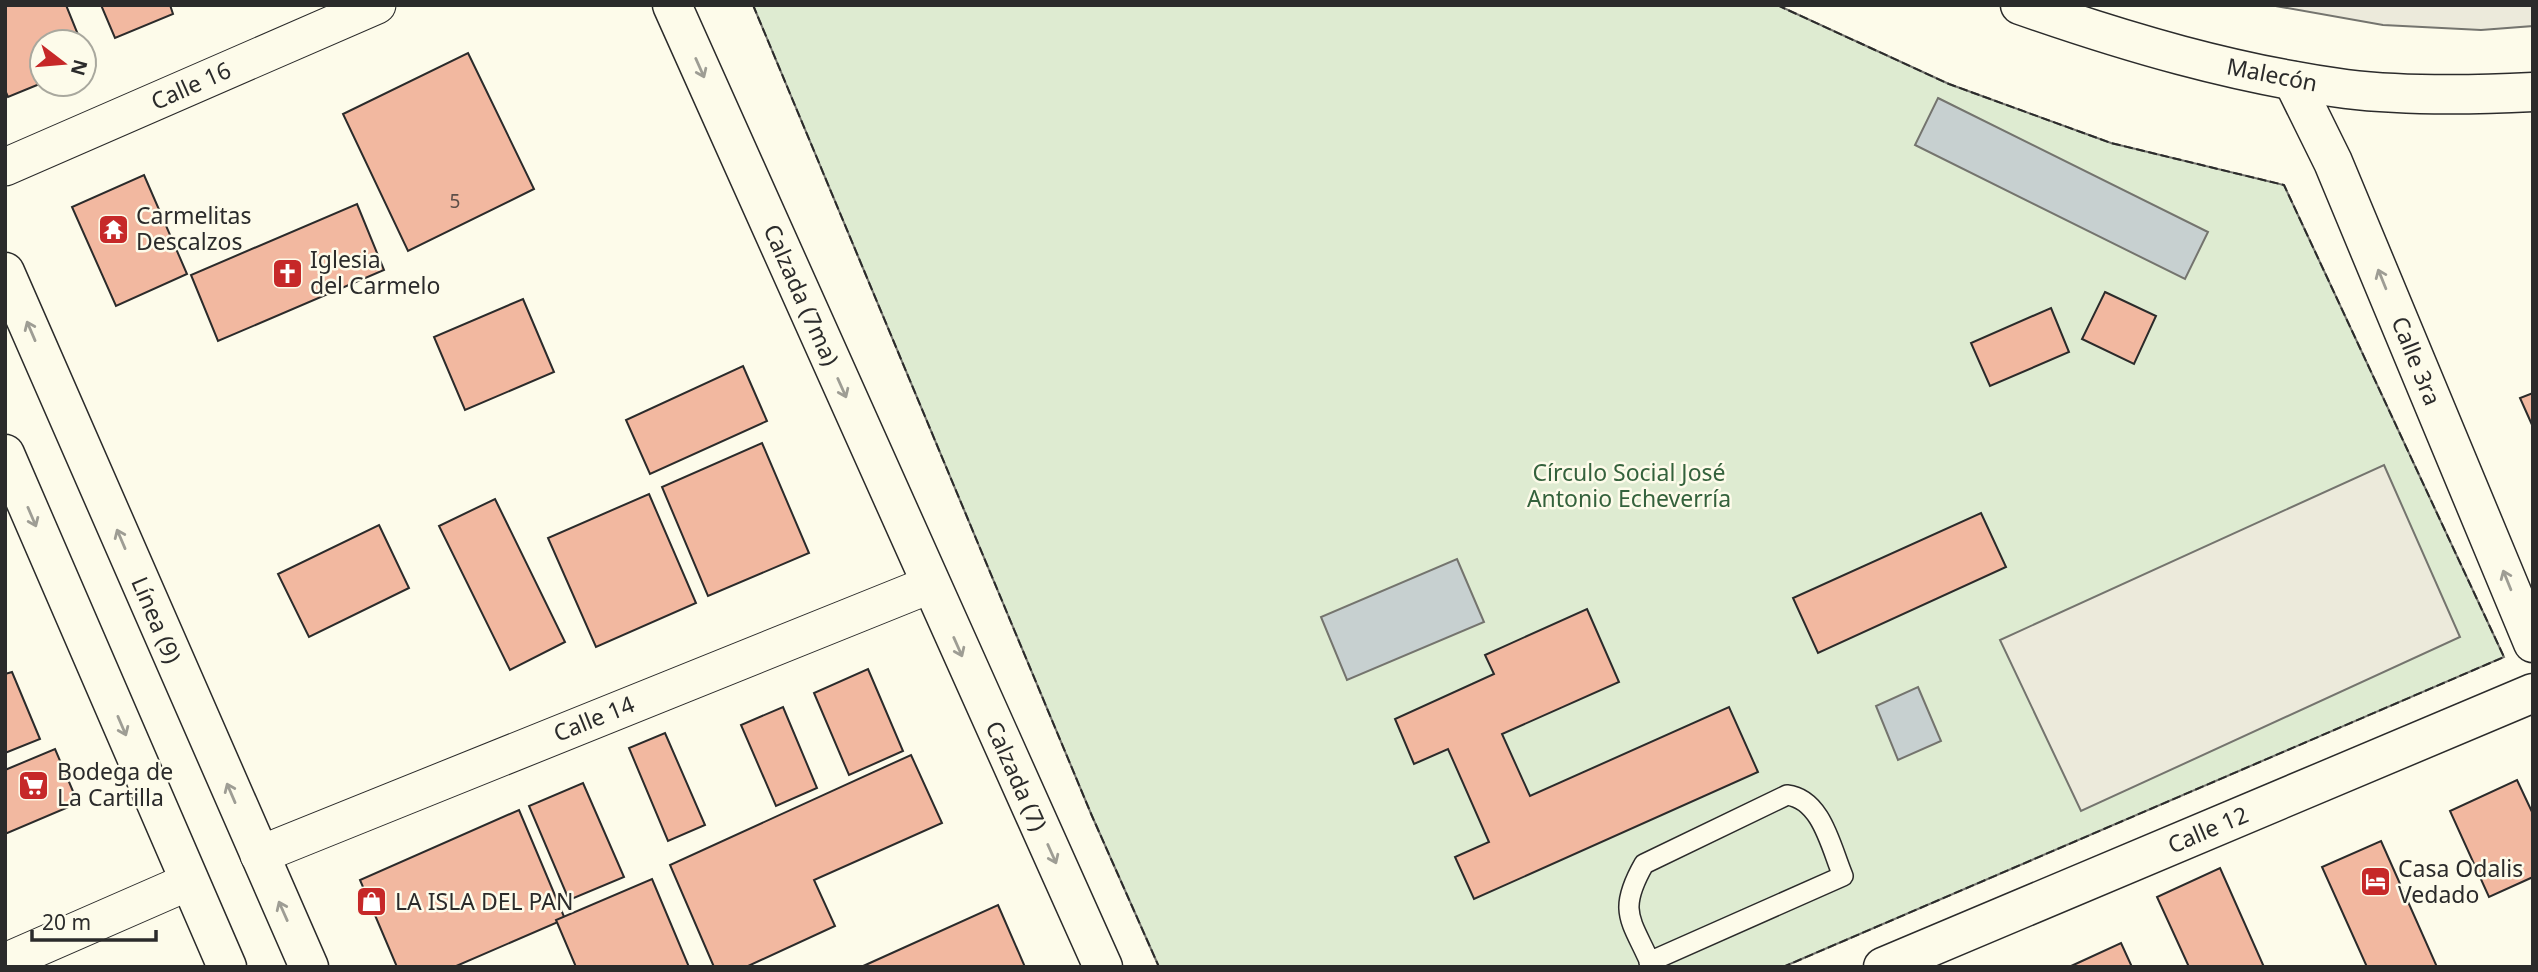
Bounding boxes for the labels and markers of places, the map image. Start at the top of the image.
place label: Carmelitas Descalzos [136,199,252,257]
temple icon: Carmelitas Descalzos [96,212,130,246]
place label: Iglesia del Carmelo [310,243,440,301]
church icon: Iglesia del Carmelo [270,256,304,290]
place label: Bodega de La Cartilla [57,755,173,813]
supermarket icon: Bodega de La Cartilla [17,768,51,802]
place label: Casa Odalis Vedado [2398,852,2523,910]
hotel icon: Casa Odalis Vedado [2358,865,2392,899]
shop icon: LA ISLA DEL PAN [355,885,389,919]
place label: LA ISLA DEL PAN [395,885,573,917]

